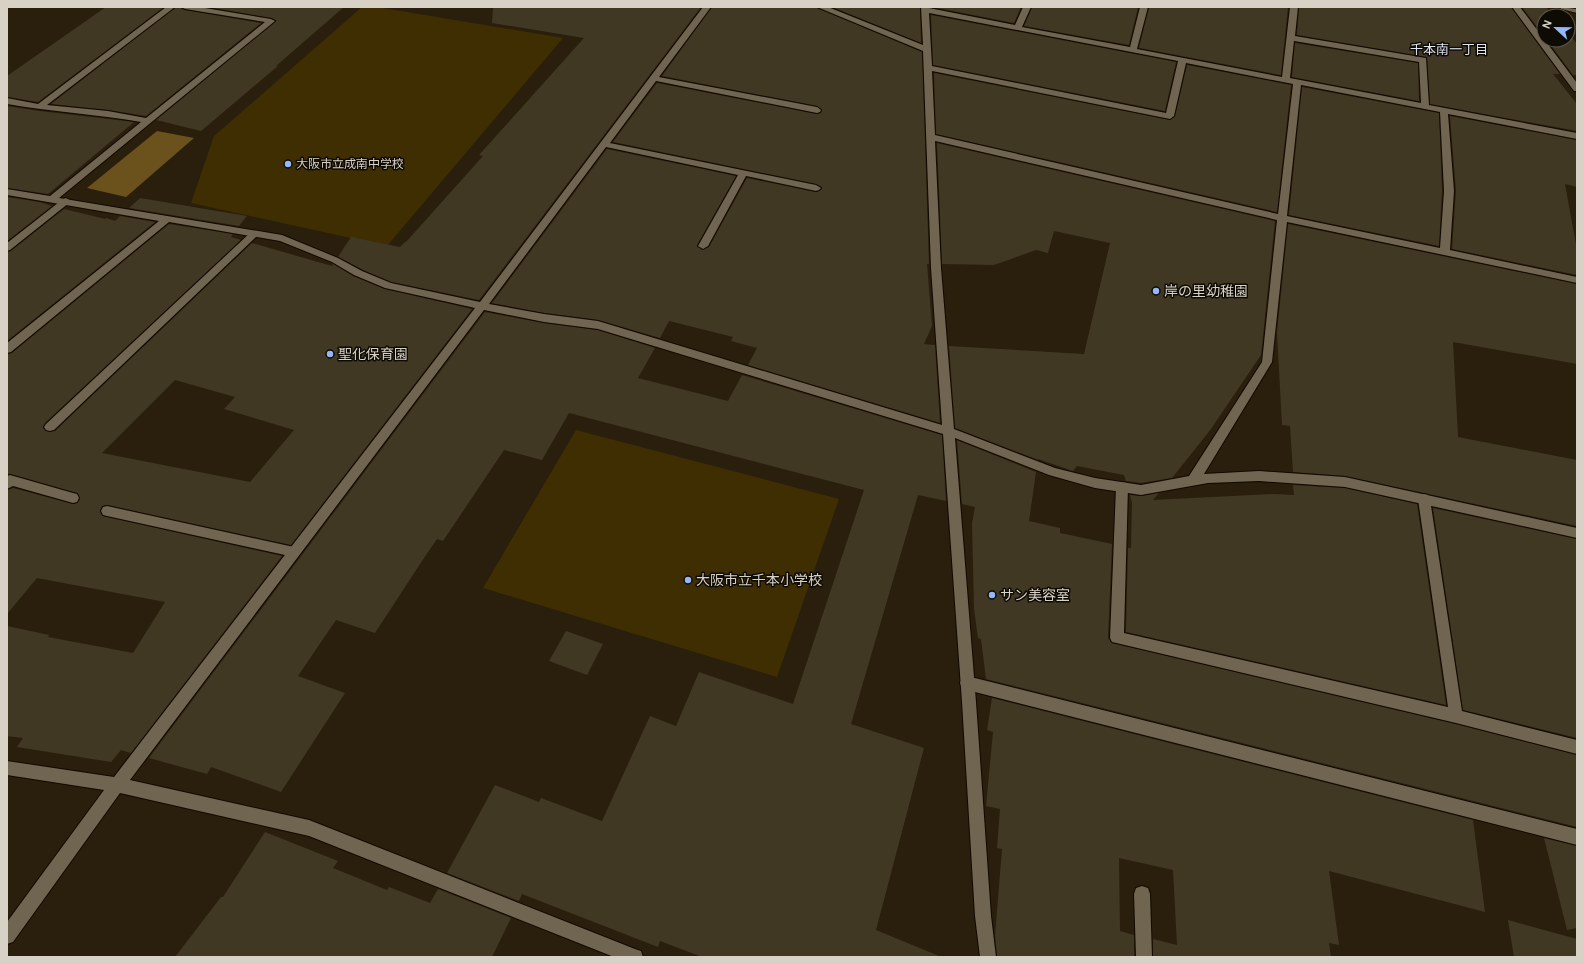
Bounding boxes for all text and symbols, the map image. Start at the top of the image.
north arrow [1536,8,1576,48]
text: N [1539,18,1555,31]
district label: 千本南一丁目 [1410,41,1488,58]
place label: 大阪市立成南中学校 [296,156,404,172]
marker: 大阪市立成南中学校 [283,159,293,169]
place label: 岸の里幼稚園 [1164,282,1248,300]
marker: 岸の里幼稚園 [1151,286,1161,296]
place label: 聖化保育園 [338,345,408,363]
marker: 聖化保育園 [325,349,335,359]
place label: 大阪市立千本小学校 [696,571,822,589]
marker: 大阪市立千本小学校 [683,575,693,585]
place label: サン美容室 [1000,586,1070,604]
marker: サン美容室 [987,590,997,600]

